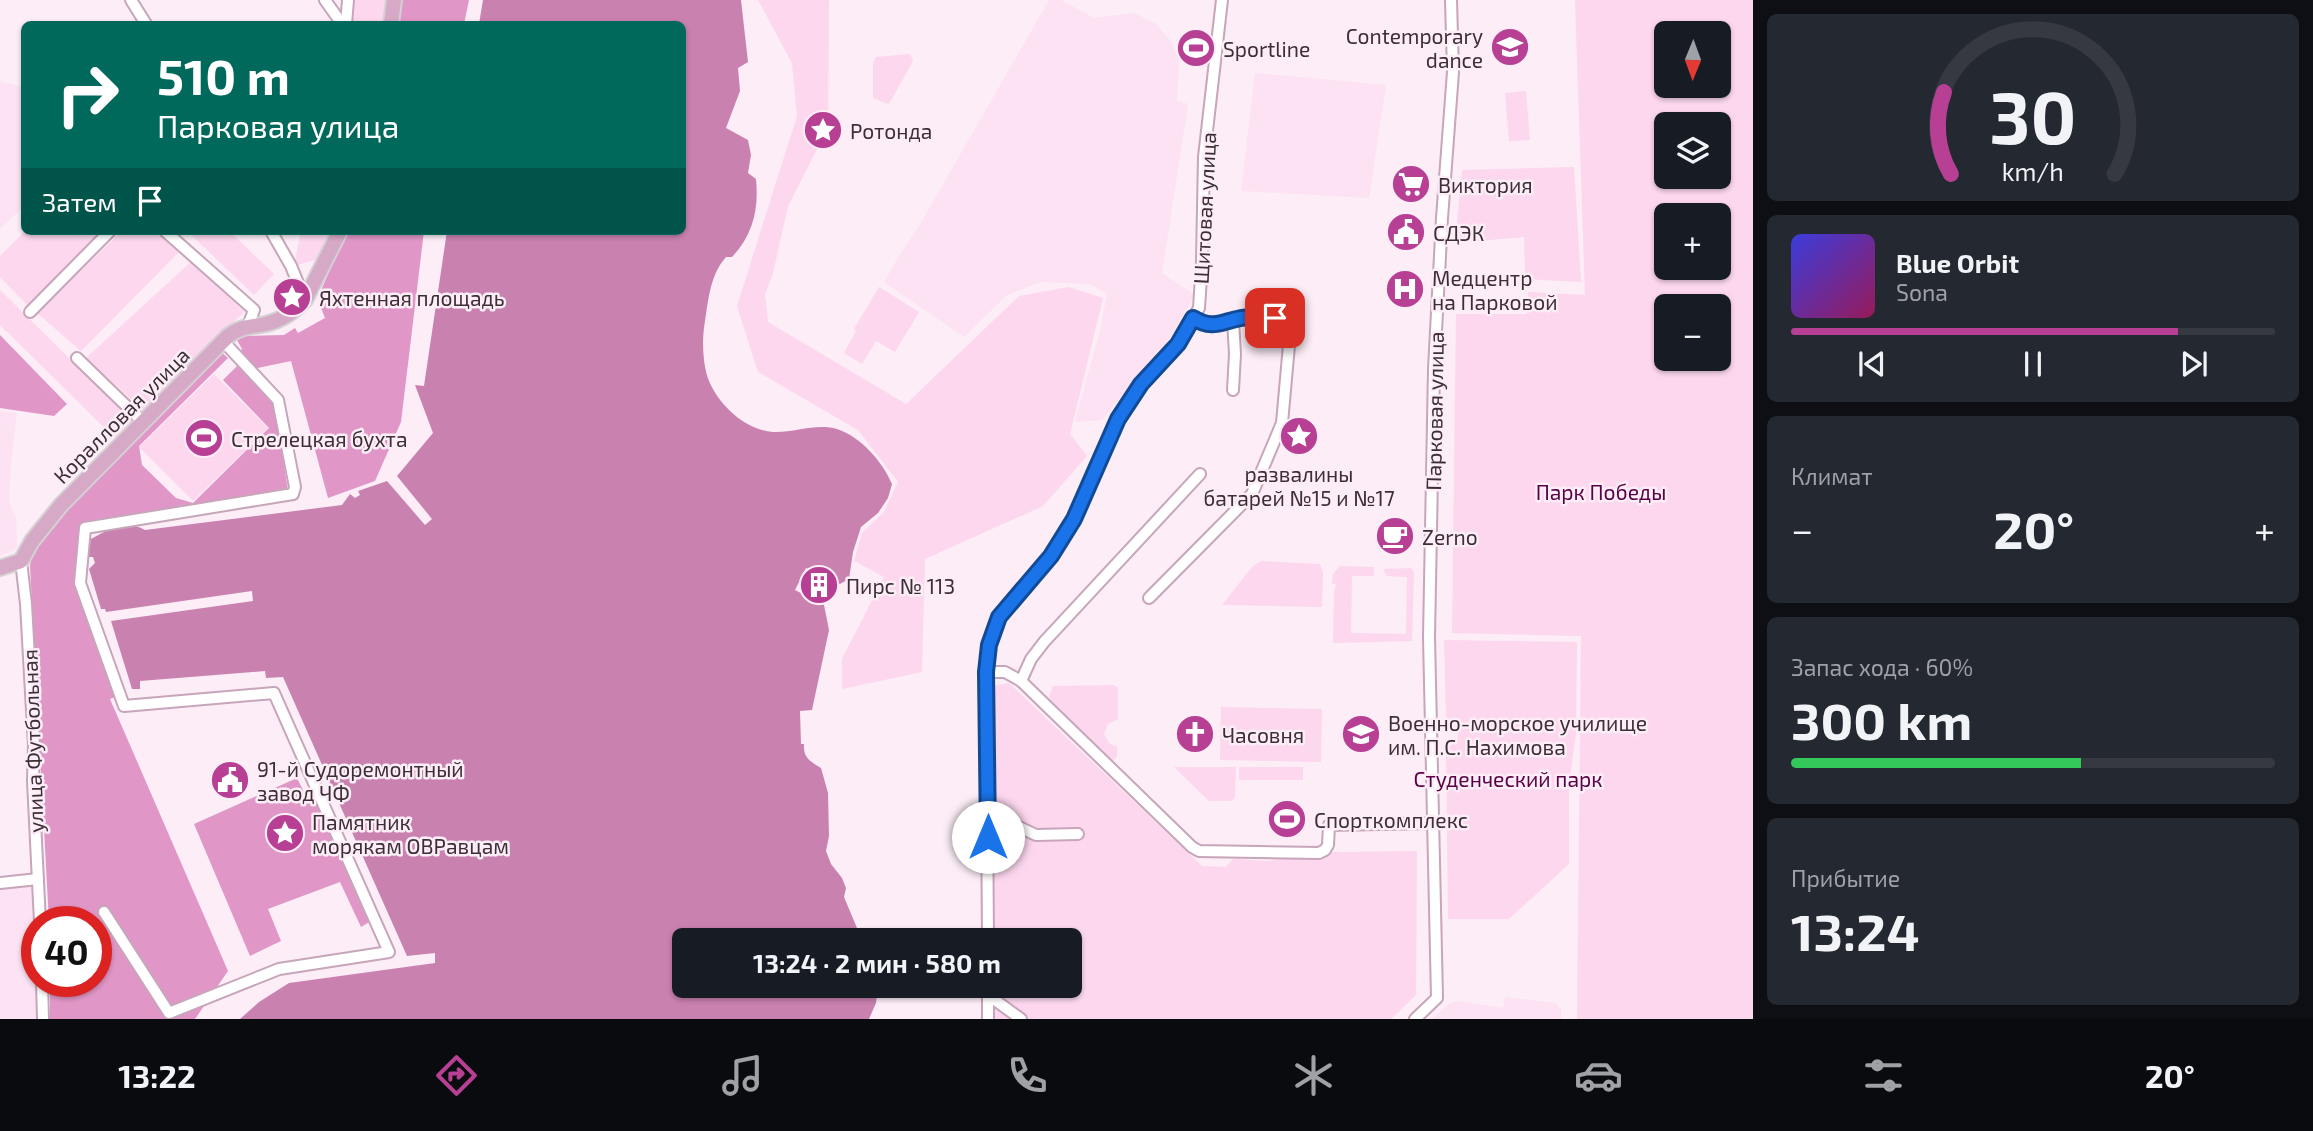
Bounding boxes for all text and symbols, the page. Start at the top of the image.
north arrow [1654,21,1731,98]
map controls [1654,21,1731,371]
place label: Contemporary dance [1346,23,1483,72]
school or university icon: Contemporary dance [1489,26,1531,68]
sports icon: Sportline [1175,27,1217,69]
place label: Sportline [1223,36,1310,61]
text: 510 m [157,46,290,105]
icon: right [42,49,133,140]
text: 30 [1989,71,2077,159]
text: Парковая улица [157,106,399,144]
place icon: Ротонда [802,109,844,151]
button: layers [1654,112,1731,189]
place label: Ротонда [850,118,932,143]
street label: Щитовая улица [1188,131,1221,285]
text: km/h [2002,155,2064,185]
supermarket icon: Виктория [1390,163,1432,205]
place label: Виктория [1438,172,1533,197]
icon: arrive [131,182,169,220]
text: Затем [42,186,117,217]
button: + [1654,203,1731,280]
public building icon: СДЭК [1385,211,1427,253]
place label: СДЭК [1433,220,1484,245]
text: Blue Orbit [1896,247,2019,278]
place label: Медцентр на Парковой [1432,265,1557,314]
hospital icon: Медцентр на Парковой [1384,268,1426,310]
place icon: Яхтенная площадь [271,276,313,318]
text: Sona [1896,278,1948,306]
place label: Яхтенная площадь [319,285,505,310]
pin [1245,288,1305,348]
button: − [1654,294,1731,371]
icon: arrive [1256,299,1294,337]
street label: Парковая улица [1420,331,1449,491]
street label: Коралловая улица [48,342,195,489]
icon: previous [1853,345,1891,383]
icon: pause [2014,345,2052,383]
icon: next [2175,345,2213,383]
place icon: развалины батарей №15 и №17 [1278,415,1320,457]
sports icon: Стрелецкая бухта [183,417,225,459]
place label: Стрелецкая бухта [231,426,408,452]
place label: развалины батарей №15 и №17 [1203,461,1395,510]
text: Климат [1791,462,1872,490]
park label: Парк Победы [1536,479,1666,504]
text: 20° [1993,497,2074,559]
text: − [1791,506,1813,552]
text: + [2254,506,2275,552]
cafe icon: Zerno [1374,515,1416,557]
place label: Zerno [1422,524,1478,549]
building icon: Пирс № 113 [798,564,840,606]
place label: Пирс № 113 [846,573,955,598]
street label: улица Футбольная [16,649,49,833]
text: Запас хода · 60% [1791,653,1973,681]
text: 300 km [1791,688,1972,750]
place label: Военно-морское училище им. П.С. Нахимова [1388,710,1647,759]
church icon: Часовня [1174,713,1216,755]
school or university icon: Военно-морское училище им. П.С. Нахимова [1340,713,1382,755]
place label: Часовня [1222,722,1304,747]
place label: 91-й Судоремонтный завод ЧФ [257,756,464,805]
public building icon: 91-й Судоремонтный завод ЧФ [209,759,251,801]
park label: Студенческий парк [1414,766,1603,792]
sports icon: Спорткомплекс [1266,798,1308,840]
position arrow [951,800,1025,874]
place label: Спорткомплекс [1314,807,1468,832]
place label: Памятник морякам ОВРавцам [312,809,509,858]
place icon: Памятник морякам ОВРавцам [264,812,306,854]
text: Прибытие [1791,864,1900,892]
text: 13:24 [1791,899,1920,961]
speed limit sign: 40 [21,906,112,997]
text: 13:24 · 2 мин · 580 m [753,947,1001,978]
icon: directions [432,1051,481,1100]
icon: music [718,1051,767,1100]
icon: phone [1003,1051,1052,1100]
icon: climate [1289,1051,1338,1100]
icon: car [1574,1051,1623,1100]
icon: filters [1859,1051,1908,1100]
text: 13:22 [118,1056,196,1094]
text: 20° [2145,1056,2195,1094]

